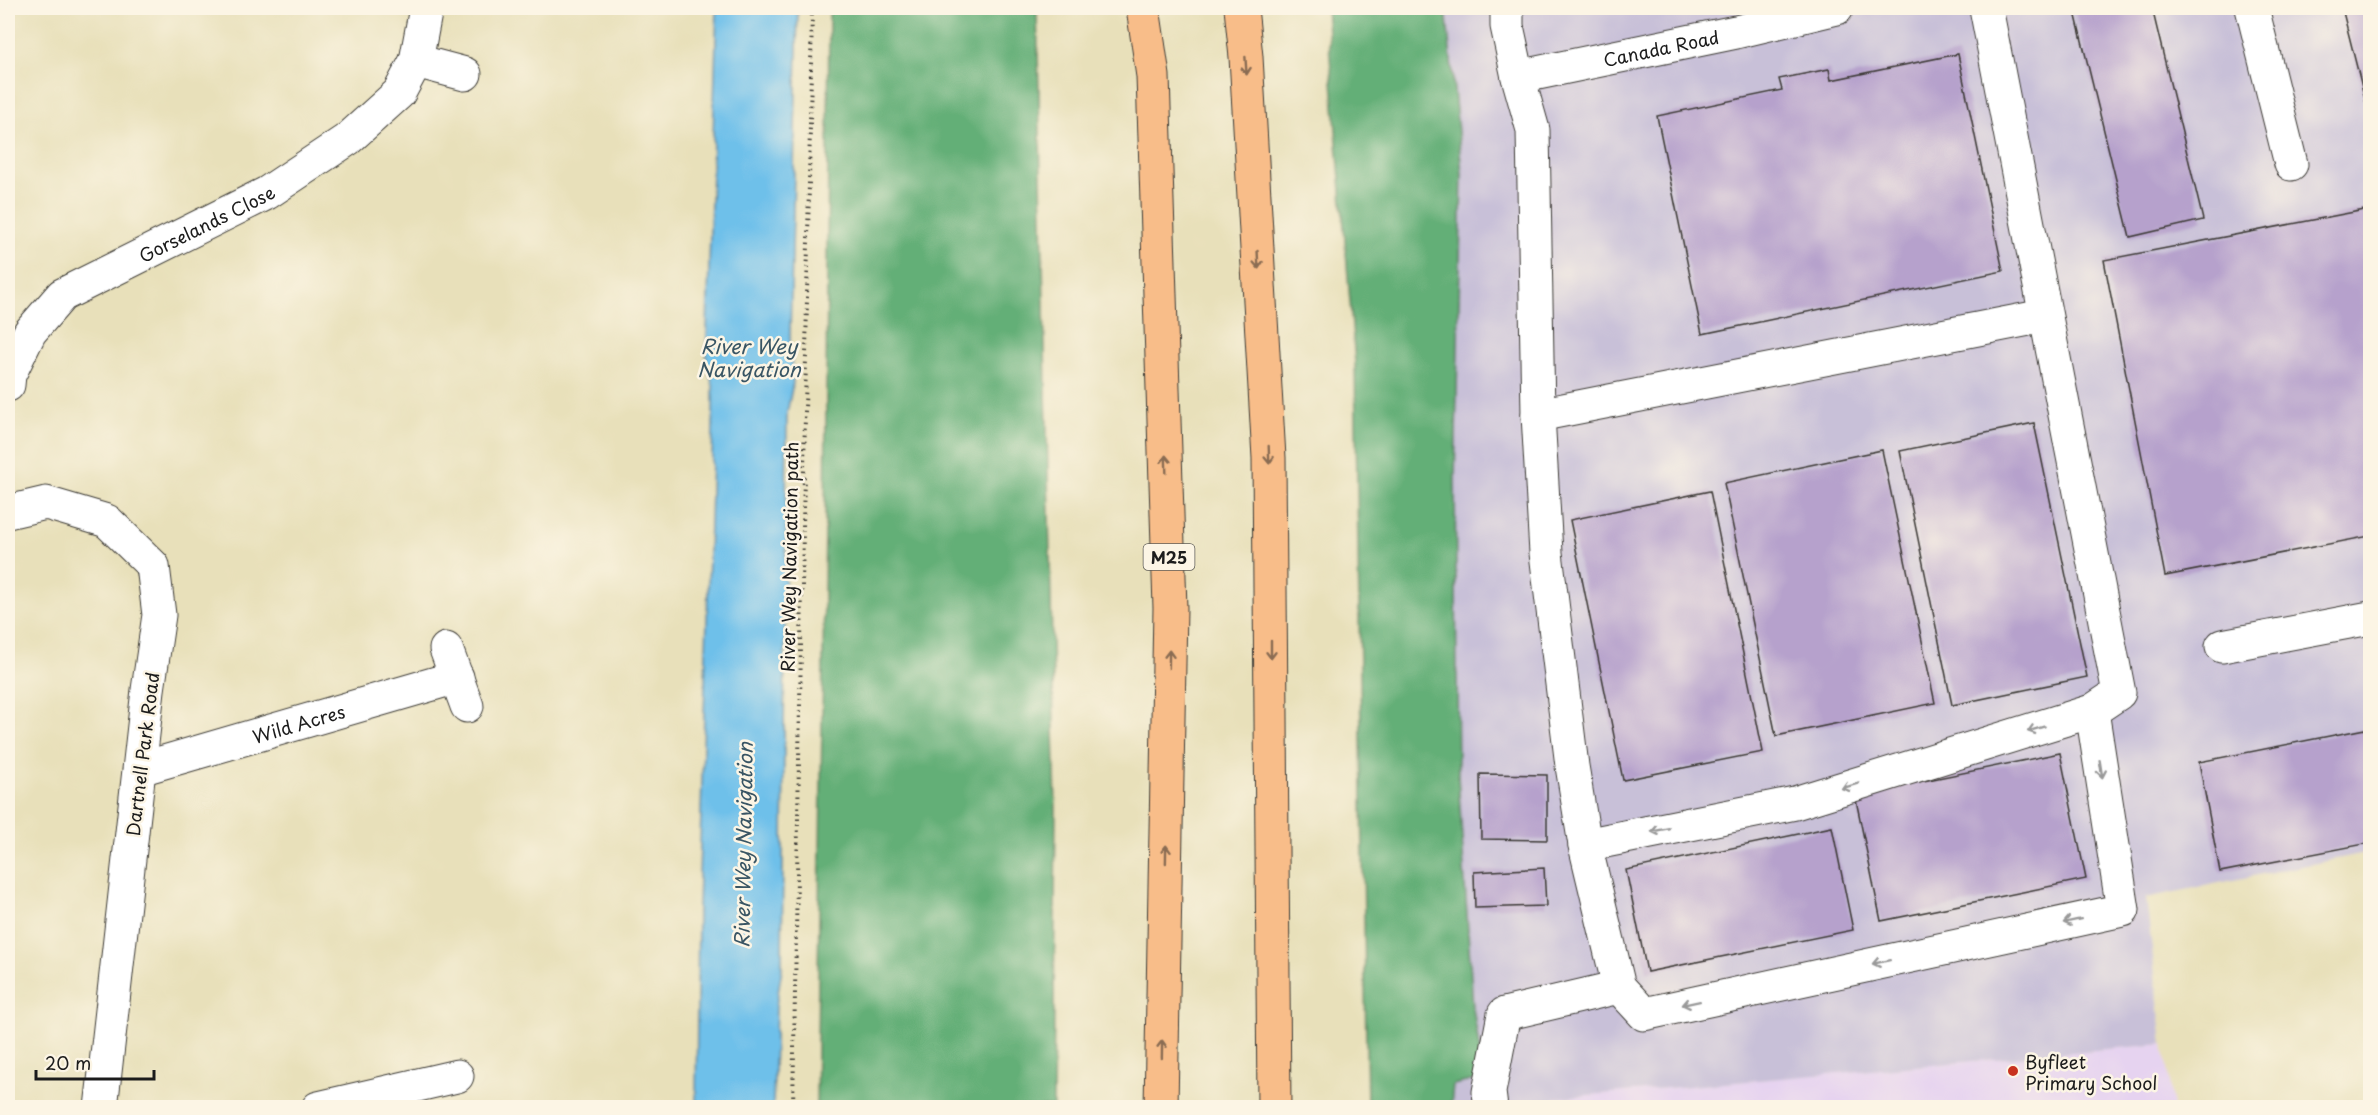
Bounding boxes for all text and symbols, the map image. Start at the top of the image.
street label: Canada Road [1601,22,1721,73]
one-way arrow [1241,55,1252,75]
street label: Gorselands Close [134,178,280,268]
one-way arrow [1252,250,1263,270]
water label: River Wey Navigation [697,331,802,384]
street label: River Wey Navigation path [773,441,805,673]
one-way arrow [1263,445,1274,465]
one-way arrow [1160,455,1171,475]
road number: M25 [1144,544,1194,570]
one-way arrow [1265,640,1276,660]
one-way arrow [1164,650,1175,670]
street label: Dartnell Park Road [119,671,165,837]
street label: Wild Acres [249,697,348,749]
one-way arrow [2027,724,2046,735]
water label: River Wey Navigation [726,741,760,948]
one-way arrow [2096,759,2107,779]
one-way arrow [1841,781,1860,792]
one-way arrow [1651,825,1670,836]
one-way arrow [1160,845,1171,865]
one-way arrow [2062,916,2082,927]
one-way arrow [1872,957,1891,968]
one-way arrow [1681,998,1700,1010]
one-way arrow [1156,1040,1168,1060]
scale bar [36,1043,154,1081]
place label: Byfleet Primary School [2025,1048,2157,1096]
text: 20 m [45,1049,91,1076]
marker: Byfleet Primary School [2006,1064,2020,1078]

